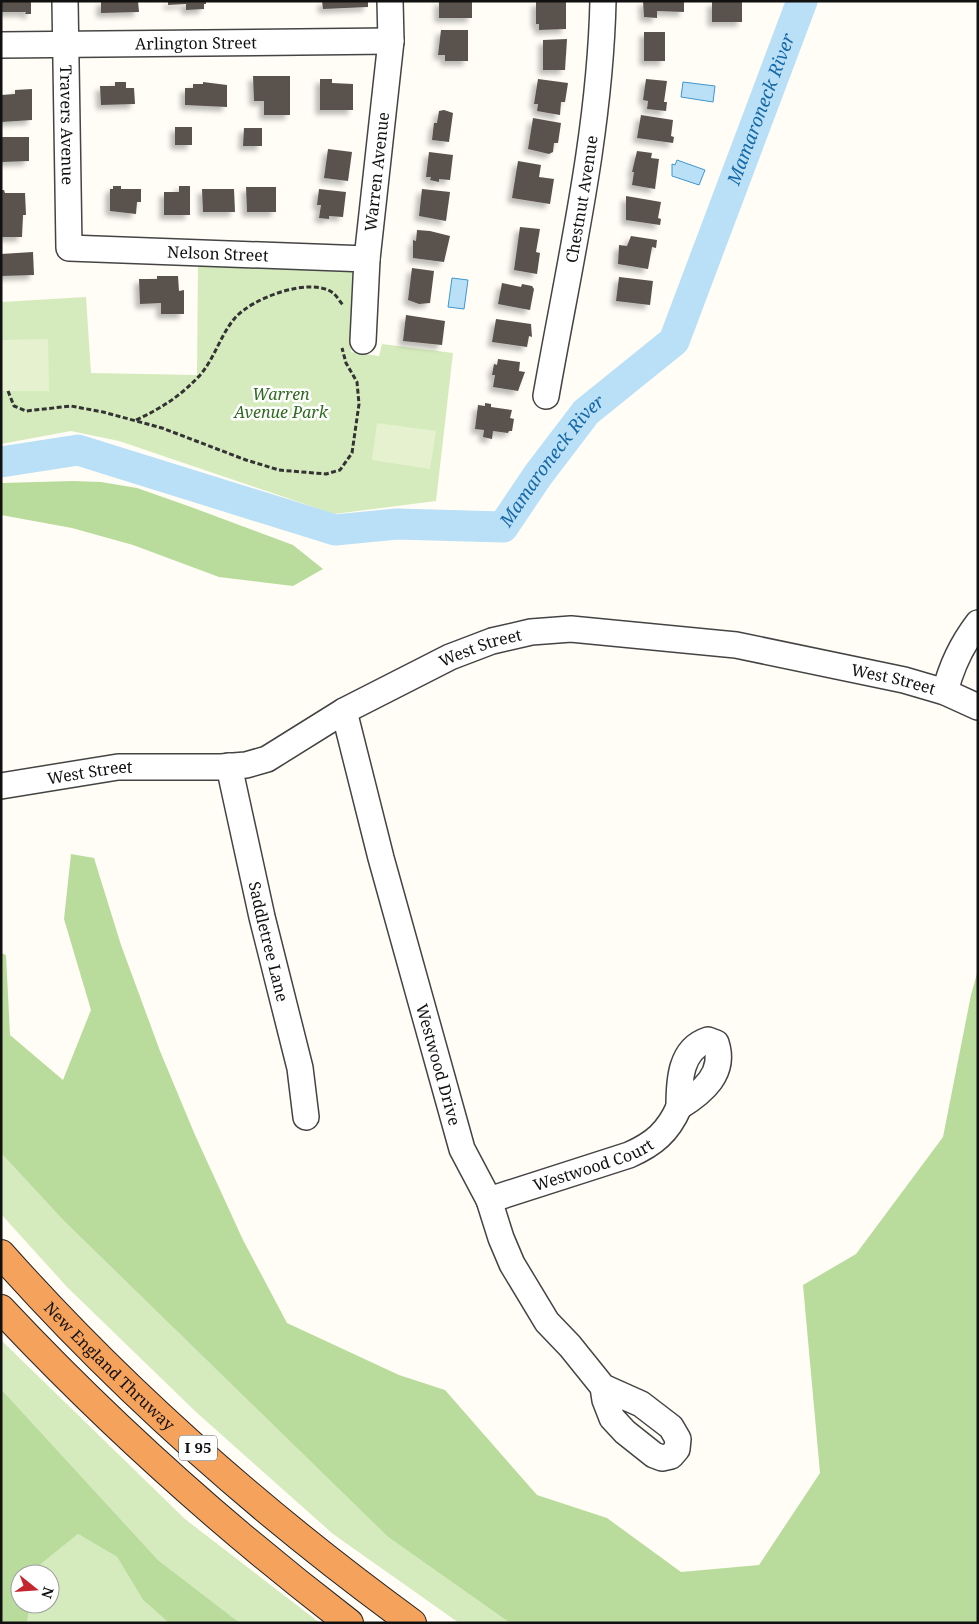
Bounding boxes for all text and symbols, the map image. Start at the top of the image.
water label: Mamaroneck River [721,29,800,189]
street label: Arlington Street [135,31,257,55]
street label: Travers Avenue [55,65,79,185]
street label: Warren Avenue [359,111,394,232]
street label: Chestnut Avenue [560,134,603,265]
street label: Nelson Street [167,241,269,266]
park label: Warren Avenue Park [233,383,329,423]
water label: Mamaroneck River [493,388,610,532]
street label: West Street [435,623,524,672]
street label: West Street [849,658,939,700]
street label: West Street [46,756,133,789]
street label: Saddletree Lane [244,879,294,1004]
street label: Westwood Drive [411,1001,466,1128]
street label: Westwood Court [530,1133,658,1196]
street label: New England Thruway [39,1297,180,1436]
road number: I 95 [179,1436,217,1460]
north arrow [10,1564,60,1614]
text: N [37,1585,59,1601]

